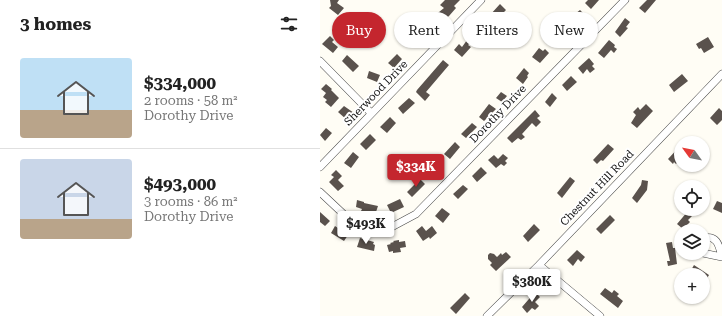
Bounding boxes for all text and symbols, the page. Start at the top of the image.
chip: Buy [332,12,386,48]
chip: Rent [394,12,454,48]
chip: Filters [462,12,532,48]
chip: New [540,12,598,48]
icon: filters [278,13,300,35]
text: 3 homes [20,14,91,34]
street label: Sherwood Drive [342,58,410,128]
text: $334,000 [144,73,216,93]
icon: home [52,74,100,122]
street label: Dorothy Drive [467,82,529,146]
text: 2 rooms · 58 m² [144,93,238,108]
text: Dorothy Drive [144,108,233,123]
north arrow [674,136,710,172]
map controls [674,136,710,304]
street label: Chestnut Hill Road [557,147,637,229]
pin: $334K [388,154,444,188]
text: $334K [396,159,436,174]
text: $493,000 [144,174,216,194]
icon: home [52,175,100,223]
button: locate [674,180,710,216]
text: 3 rooms · 86 m² [144,194,238,209]
text: Dorothy Drive [144,209,233,224]
pin: $493K [338,211,394,245]
text: $493K [346,216,386,231]
button: layers [674,224,710,260]
button: + [674,268,710,304]
pin: $380K [504,269,560,303]
text: $380K [512,274,552,289]

